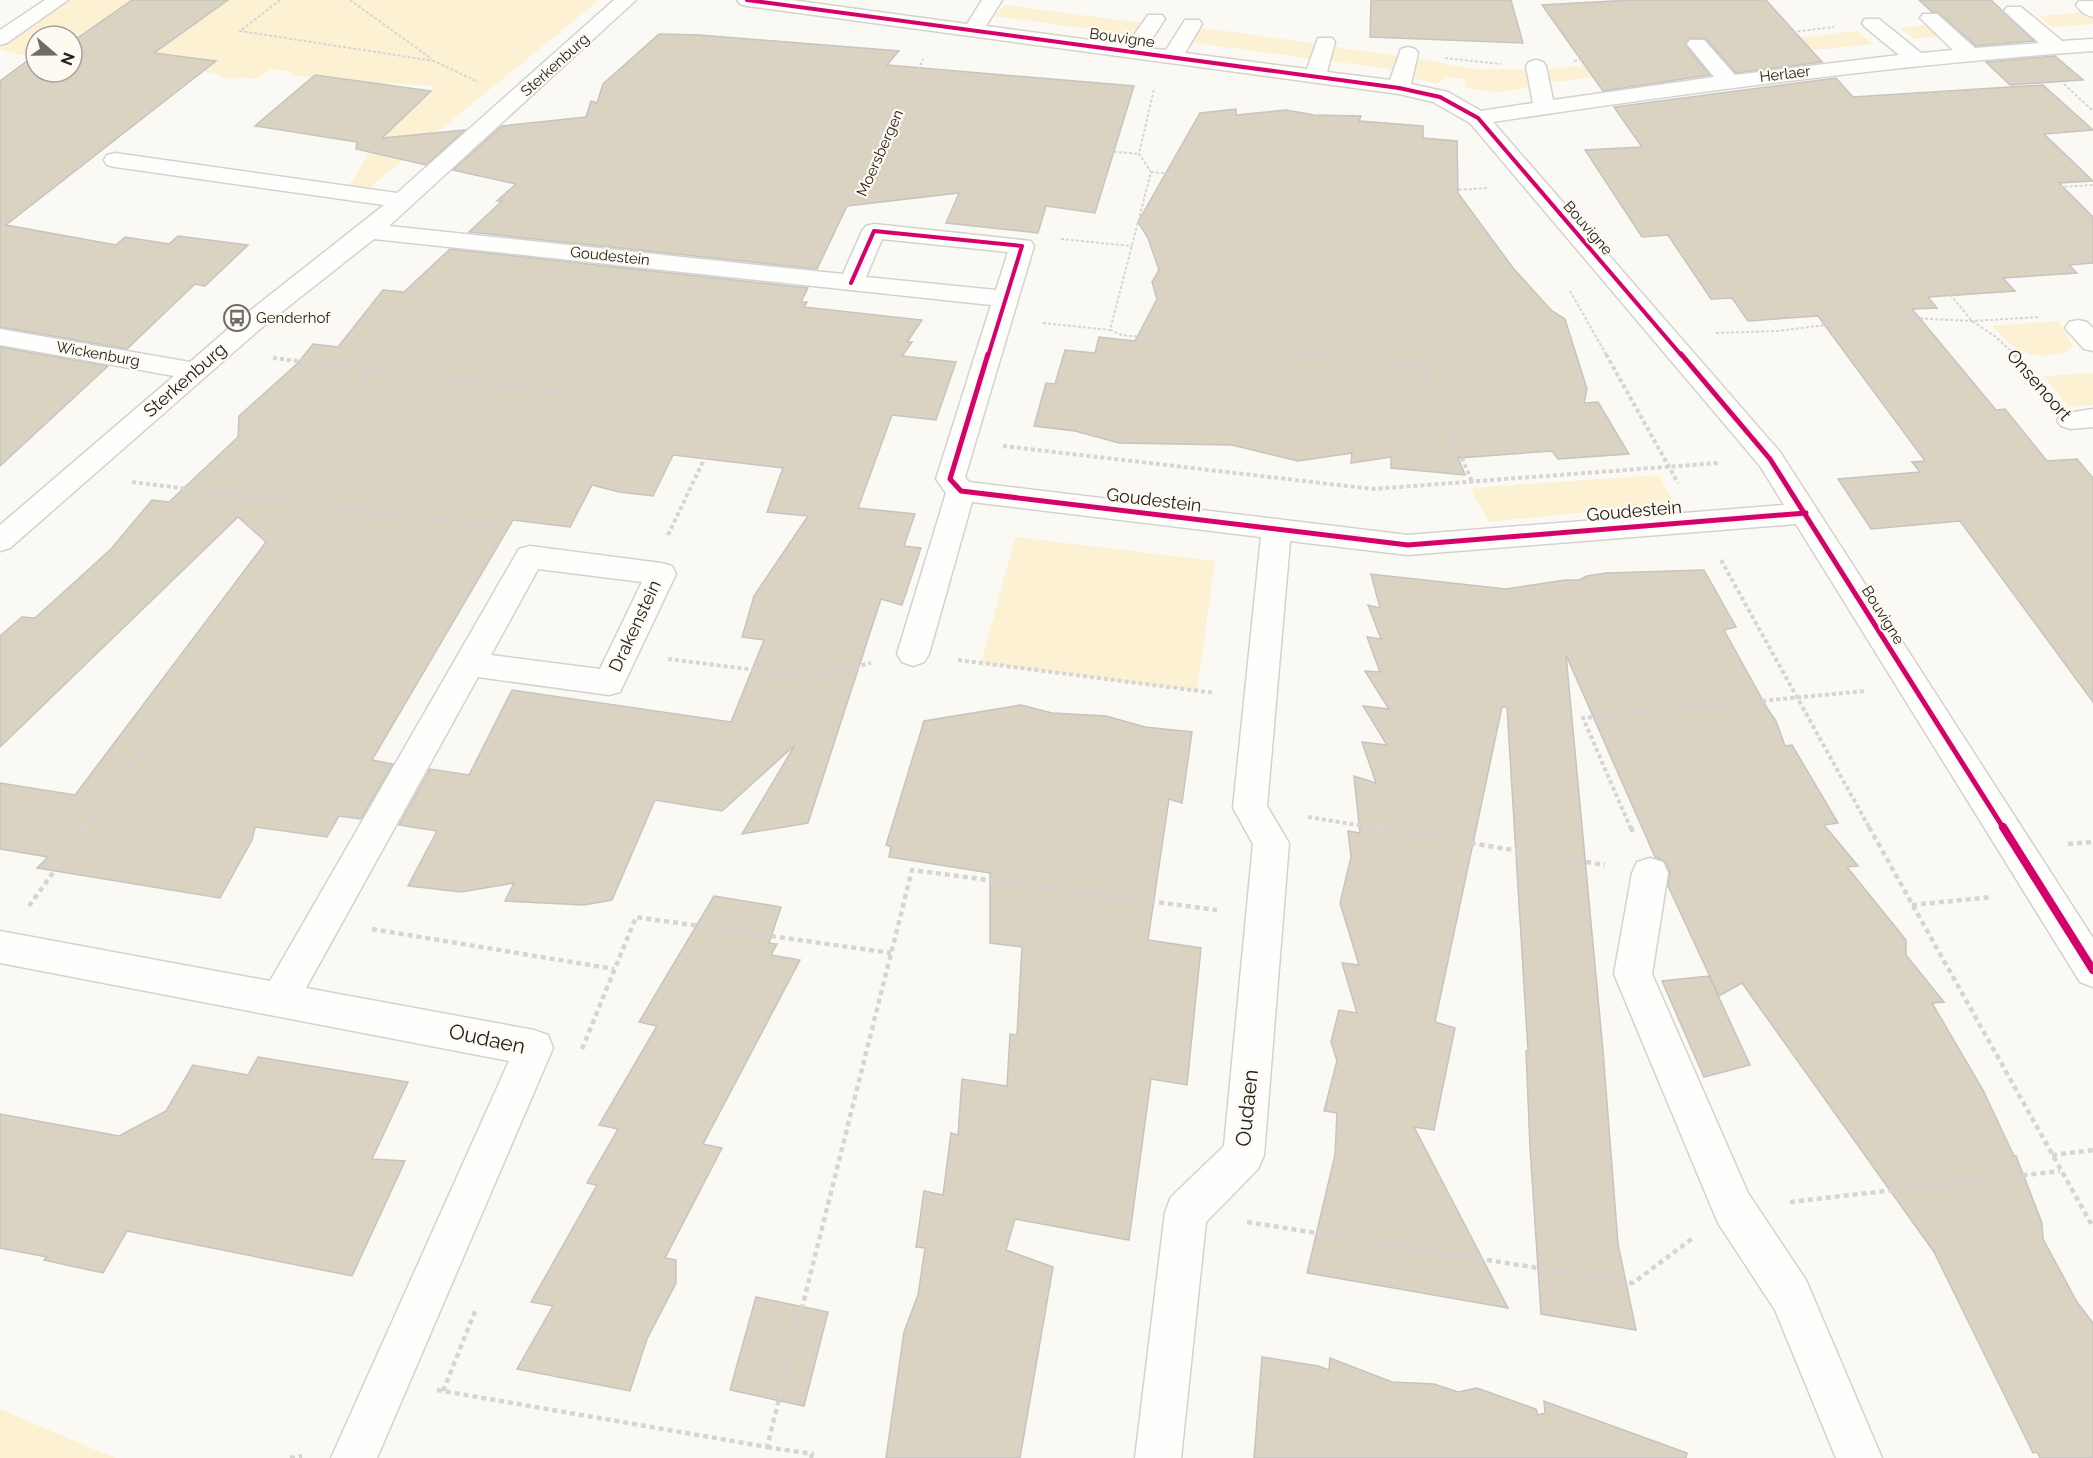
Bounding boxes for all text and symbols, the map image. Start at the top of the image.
north arrow [24,24,84,84]
street label: Bouvigne [1088,25,1156,52]
street label: Sterkenburg [517,30,593,100]
text: N [57,50,79,68]
street label: Herlaer [1758,62,1812,86]
street label: Moersbergen [853,107,907,199]
street label: Bouvigne [1560,197,1617,259]
street label: Goudestein [569,243,651,269]
bus stop icon: Genderhof [222,303,252,333]
place label: Genderhof [256,309,331,327]
street label: Wickenburg [55,338,141,370]
street label: Sterkenburg [139,338,230,421]
street label: Onsenoort [2003,345,2076,425]
street label: Goudestein [1105,483,1203,516]
street label: Goudestein [1585,496,1682,525]
street label: Drakenstein [604,577,665,675]
street label: Bouvigne [1858,582,1908,648]
street label: Oudaen [447,1018,528,1059]
street label: Oudaen [1230,1068,1263,1148]

